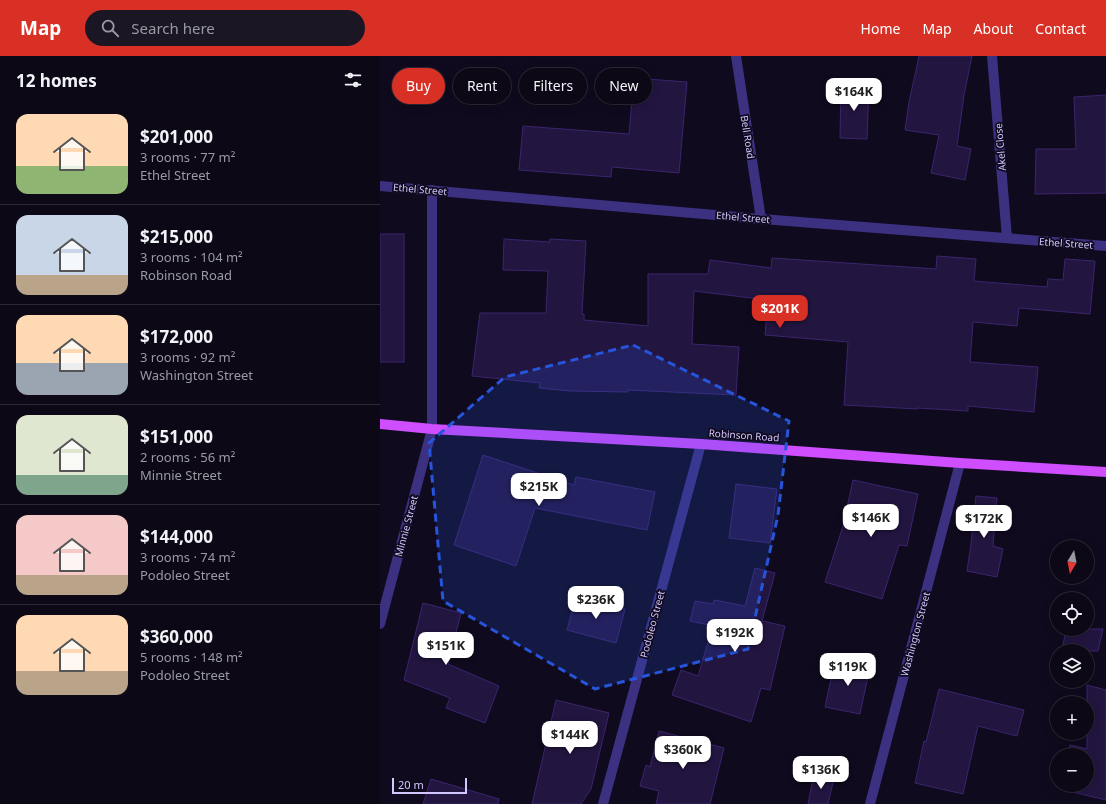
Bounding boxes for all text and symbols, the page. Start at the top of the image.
search box [85,10,365,46]
text: Map [20,15,61,41]
icon: search [99,17,121,39]
text: Search here [131,18,215,38]
text: Home [861,19,900,38]
text: Map [922,19,952,38]
text: About [974,19,1013,38]
text: Contact [1035,19,1086,38]
chip: Buy [392,68,445,104]
chip: Rent [453,68,511,104]
chip: Filters [519,68,587,104]
chip: New [595,68,652,104]
text: 12 homes [16,69,97,92]
icon: filters [342,69,364,91]
pin: $164K [826,78,882,112]
text: $164K [835,82,873,100]
street label: Bell Road [738,114,758,160]
street label: Akel Close [991,122,1009,171]
text: $201,000 [140,125,213,148]
icon: home [48,130,96,178]
text: 3 rooms · 77 m² [140,148,235,166]
text: Ethel Street [140,166,210,184]
street label: Ethel Street [392,180,448,198]
street label: Ethel Street [715,208,771,226]
text: $215,000 [140,225,213,248]
icon: home [48,231,96,279]
street label: Ethel Street [1039,234,1094,252]
text: 3 rooms · 104 m² [140,248,243,266]
text: Robinson Road [140,266,232,284]
pin: $201K [752,295,808,329]
text: $201K [761,299,799,317]
text: $172,000 [140,325,213,348]
icon: home [48,331,96,379]
text: 3 rooms · 92 m² [140,348,235,366]
text: Washington Street [140,366,253,384]
text: $151,000 [140,425,213,448]
street label: Robinson Road [708,426,780,444]
icon: home [48,431,96,479]
text: 2 rooms · 56 m² [140,448,235,466]
text: Minnie Street [140,466,222,484]
pin: $215K [511,473,567,507]
text: $215K [520,477,558,495]
street label: Minnie Street [391,494,421,558]
pin: $146K [843,504,899,538]
pin: $172K [956,505,1012,539]
text: $146K [852,508,890,526]
text: $172K [965,509,1003,527]
text: $144,000 [140,525,213,548]
icon: home [48,531,96,579]
north arrow [1050,540,1094,584]
map controls [1050,540,1094,792]
text: 3 rooms · 74 m² [140,548,235,566]
text: Podoleo Street [140,566,230,584]
pin: $236K [568,586,624,620]
street label: Podoleo Street [636,588,668,659]
text: $236K [577,590,615,608]
street label: Washington Street [897,590,933,678]
button: locate [1050,592,1094,636]
pin: $192K [707,619,763,653]
text: $192K [716,623,754,641]
text: $360,000 [140,625,213,648]
icon: home [48,631,96,679]
pin: $151K [418,632,474,666]
text: $151K [427,636,465,654]
button: layers [1050,644,1094,688]
text: 5 rooms · 148 m² [140,648,243,666]
pin: $119K [820,653,876,687]
text: $119K [829,657,867,675]
text: Podoleo Street [140,666,230,684]
button: + [1050,696,1094,740]
pin: $144K [542,721,598,755]
text: $144K [551,725,589,743]
pin: $360K [655,736,711,770]
text: $360K [664,740,702,758]
button: − [1050,748,1094,792]
pin: $136K [793,756,849,790]
text: $136K [802,760,840,778]
scale bar [392,776,467,795]
text: 20 m [398,777,424,792]

